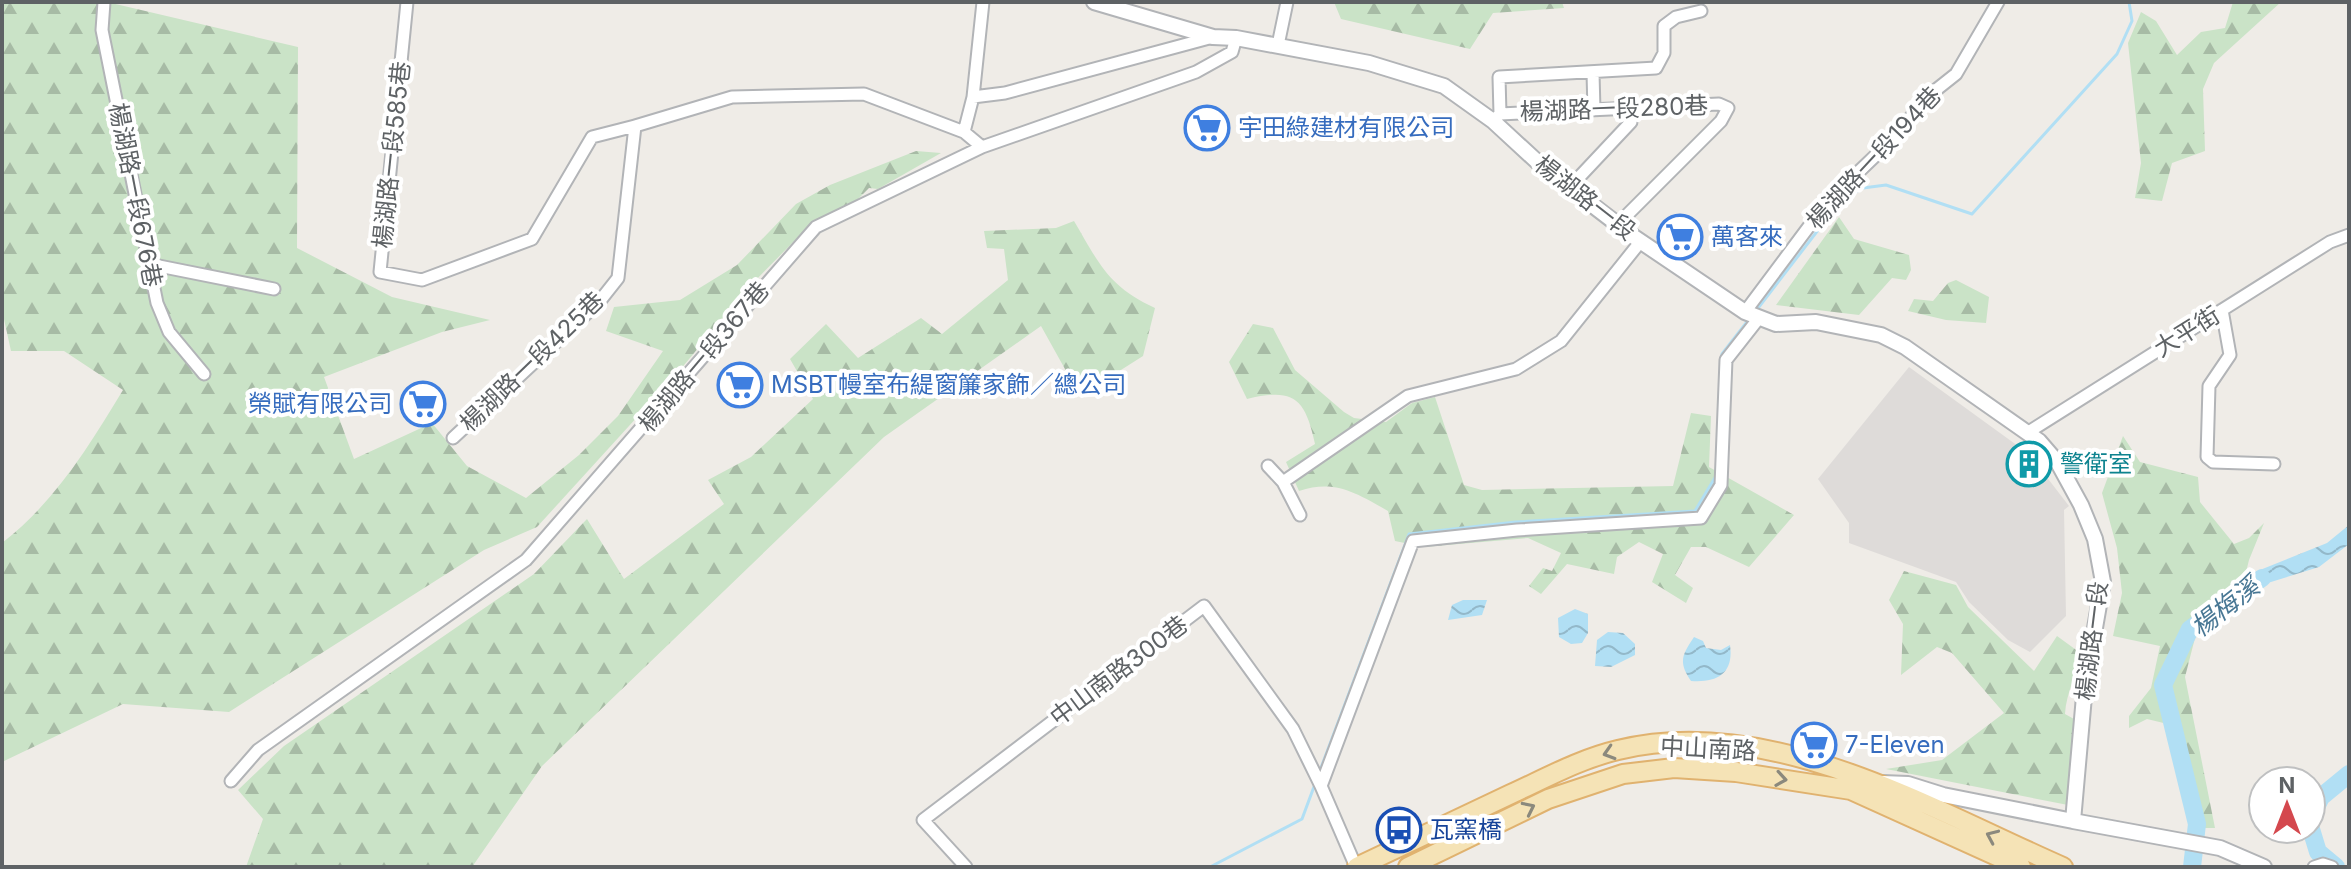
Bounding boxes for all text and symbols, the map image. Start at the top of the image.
street label: 楊湖路一段585巷 [367,60,416,250]
street label: 楊湖路一段194巷 [1800,80,1947,235]
street label: 楊湖路一段280巷 [1519,91,1709,126]
street label: 楊湖路一段676巷 [103,100,168,289]
supermarket icon: 宇田綠建材有限公司 [1183,104,1231,152]
place label: 宇田綠建材有限公司 [1238,113,1454,142]
street label: 楊湖路一段 [1529,149,1642,246]
supermarket icon: 萬客來 [1656,213,1704,261]
place label: 萬客來 [1711,222,1783,251]
street label: 楊湖路一段367巷 [632,276,775,438]
street label: 楊湖路一段425巷 [454,286,610,438]
street label: 大平街 [2149,300,2225,363]
supermarket icon: MSBT幔室布緹窗簾家飾／總公司 [716,361,764,409]
place label: MSBT幔室布緹窗簾家飾／總公司 [771,370,1126,399]
supermarket icon: 榮賦有限公司 [399,380,447,428]
place label: 榮賦有限公司 [248,389,392,418]
building icon: 警衛室 [2005,440,2053,488]
place label: 警衛室 [2060,449,2132,478]
water label: 楊梅溪 [2184,568,2268,643]
street label: 楊湖路一段 [2070,580,2113,702]
street label: 中山南路300巷 [1044,609,1193,732]
supermarket icon: 7-Eleven [1790,721,1838,769]
place label: 7-Eleven [1845,730,1945,759]
street label: 中山南路 [1659,732,1757,765]
one-way arrow [1603,744,1617,760]
north arrow [2247,765,2327,845]
one-way arrow [1775,770,1788,787]
text: N [2279,772,2295,798]
one-way arrow [1520,802,1535,818]
bus stop icon: 瓦窯橋 [1375,806,1423,854]
place label: 瓦窯橋 [1430,815,1502,844]
one-way arrow [1986,829,2000,845]

